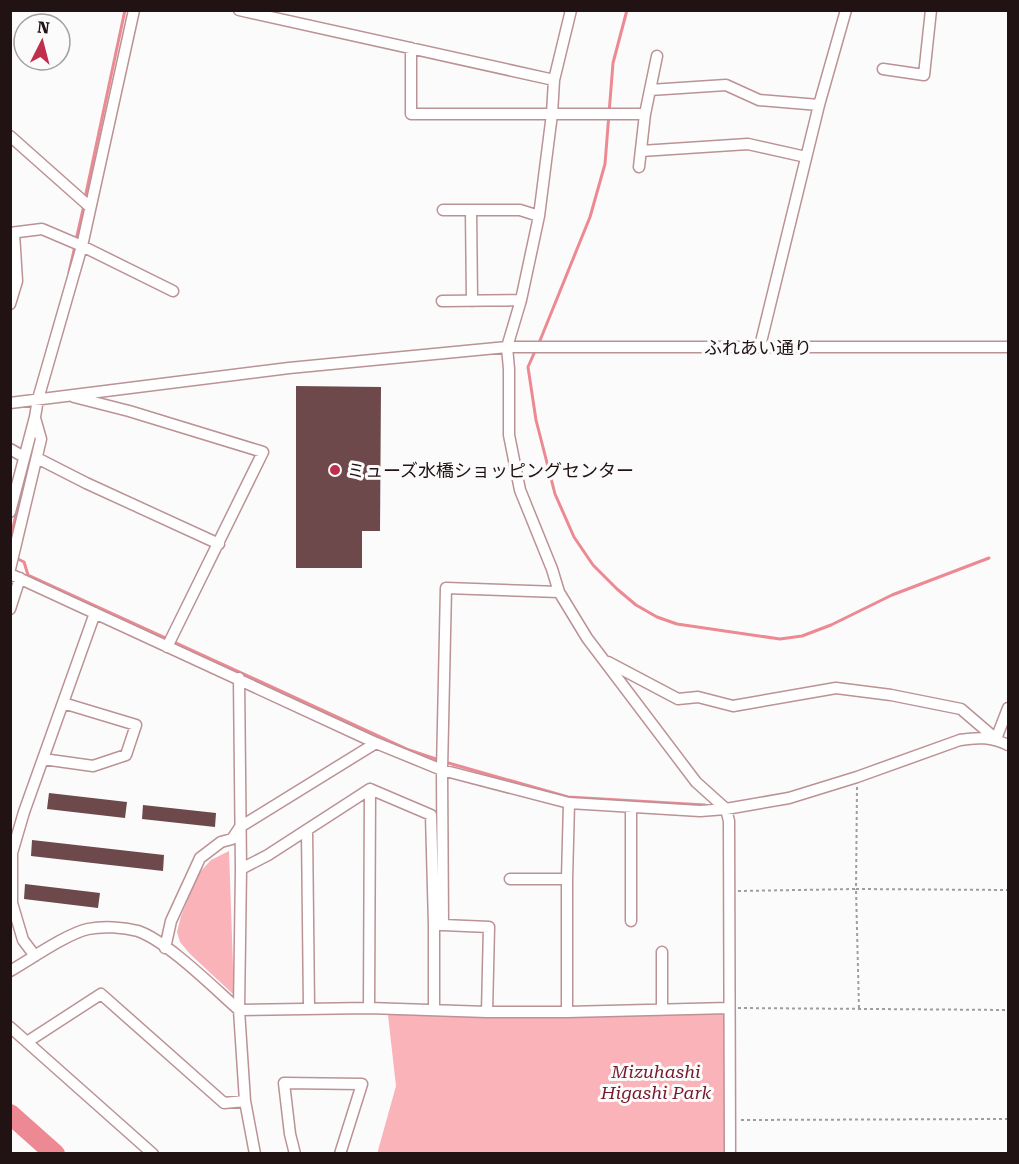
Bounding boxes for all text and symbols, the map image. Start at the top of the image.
north arrow [12,12,72,72]
text: N [36,17,51,38]
street label: ふれあい通り [704,337,812,358]
place label: ミューズ水橋ショッピングセンター [347,460,634,481]
marker: ミューズ水橋ショッピングセンター [328,463,342,477]
park label: Mizuhashi Higashi Park [600,1061,712,1103]

